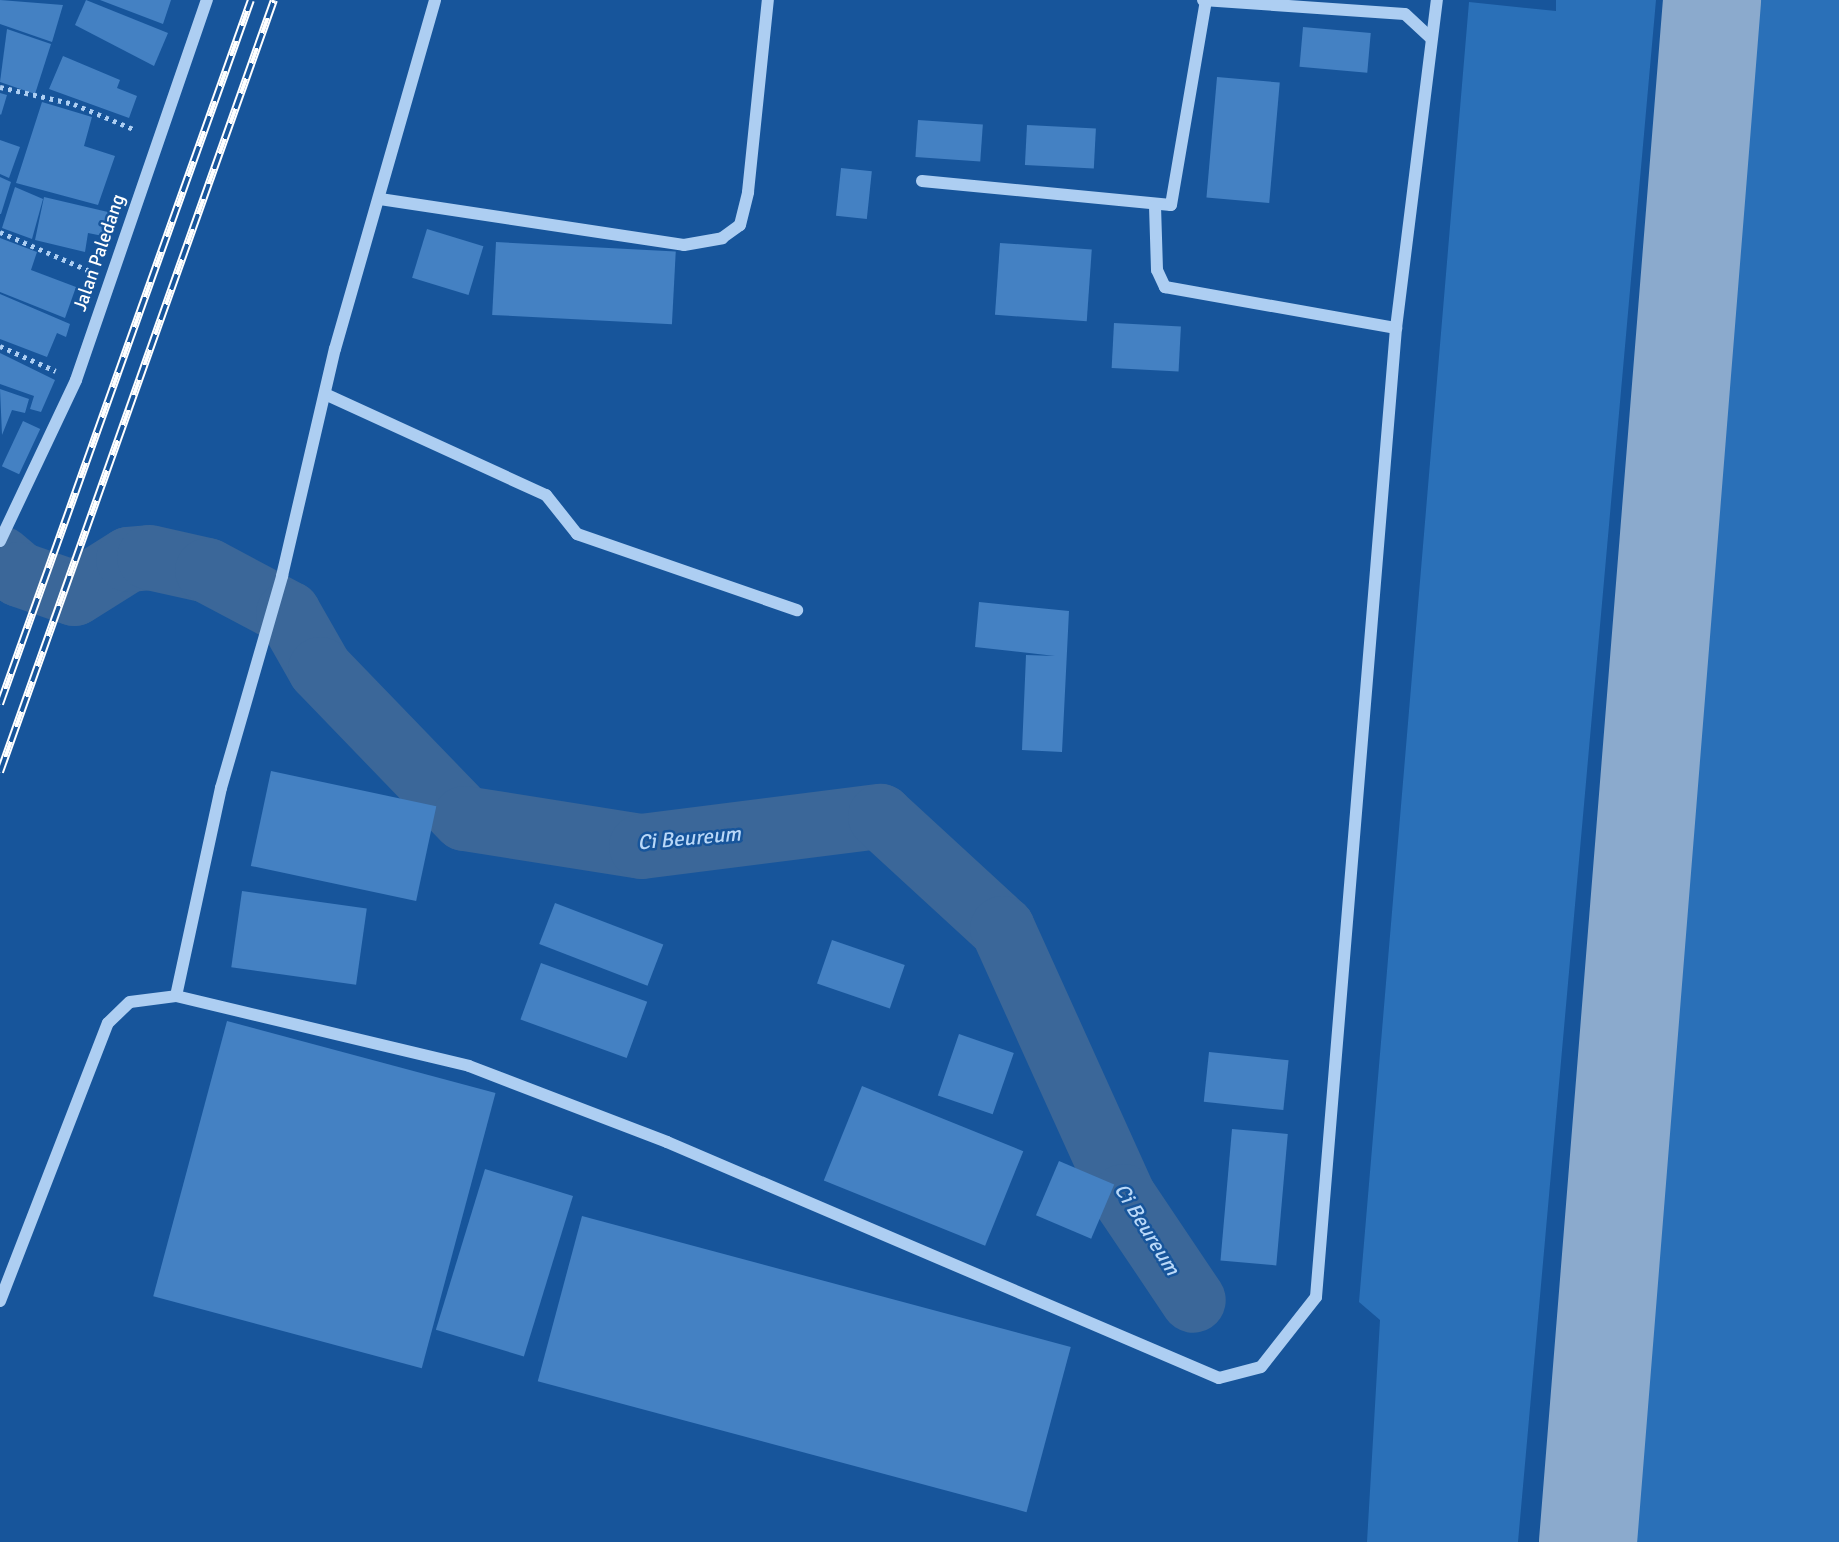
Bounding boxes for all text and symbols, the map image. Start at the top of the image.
street label: Jalan Paledang [69,191,131,315]
water label: Ci Beureum [636,821,742,855]
water label: Ci Beureum [1109,1178,1185,1280]

